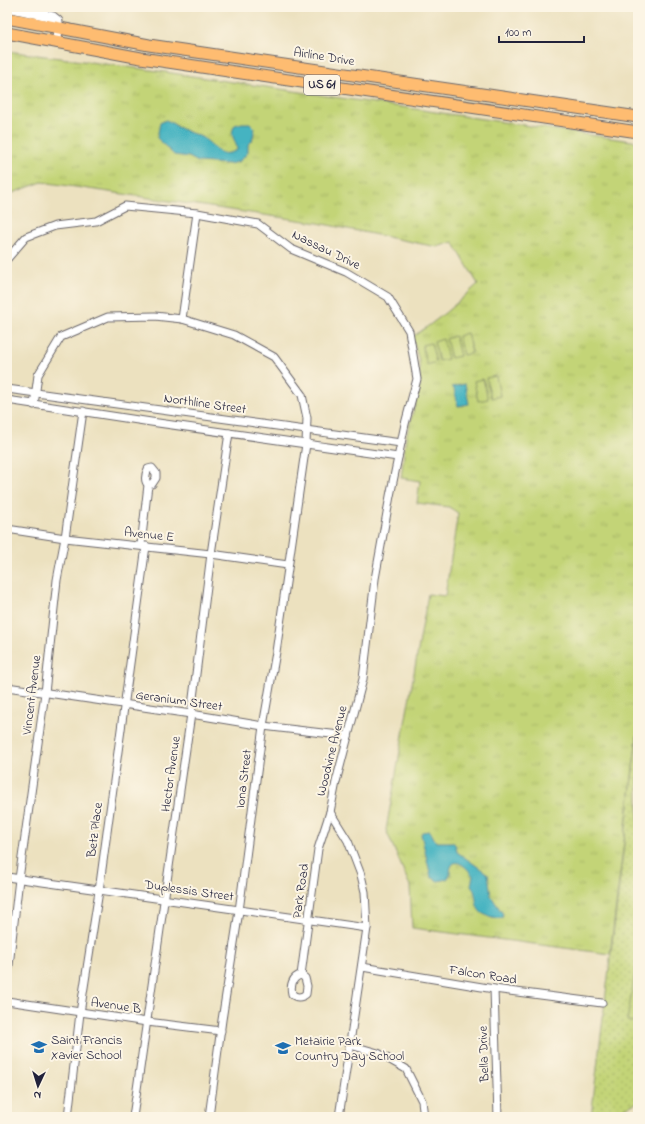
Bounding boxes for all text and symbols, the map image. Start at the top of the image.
scale bar [499,18,584,44]
text: 100 m [505,24,532,42]
street label: Airline Drive [292,43,356,71]
road number: US 61 [304,75,340,95]
street label: Nassau Drive [289,225,364,275]
street label: Northline Street [163,389,248,419]
street label: Avenue E [123,523,175,547]
street label: Vincent Avenue [18,654,46,737]
street label: Geranium Street [134,686,224,717]
street label: Woodvine Avenue [312,704,352,798]
street label: Hector Avenue [156,735,186,813]
street label: Iona Street [231,748,257,810]
street label: Betz Place [82,801,108,860]
street label: Park Road [288,862,314,920]
street label: Duplessis Street [142,875,235,907]
street label: Falcon Road [447,960,519,990]
street label: Avenue B [89,993,143,1019]
street label: Bella Drive [474,1025,495,1083]
place label: Saint Francis Xavier School [51,1031,123,1065]
place label: Metairie Park Country Day School [295,1032,404,1067]
school or university icon: Saint Francis Xavier School [30,1038,48,1056]
school or university icon: Metairie Park Country Day School [274,1039,292,1057]
north arrow [18,1066,58,1106]
text: N [33,1087,42,1103]

